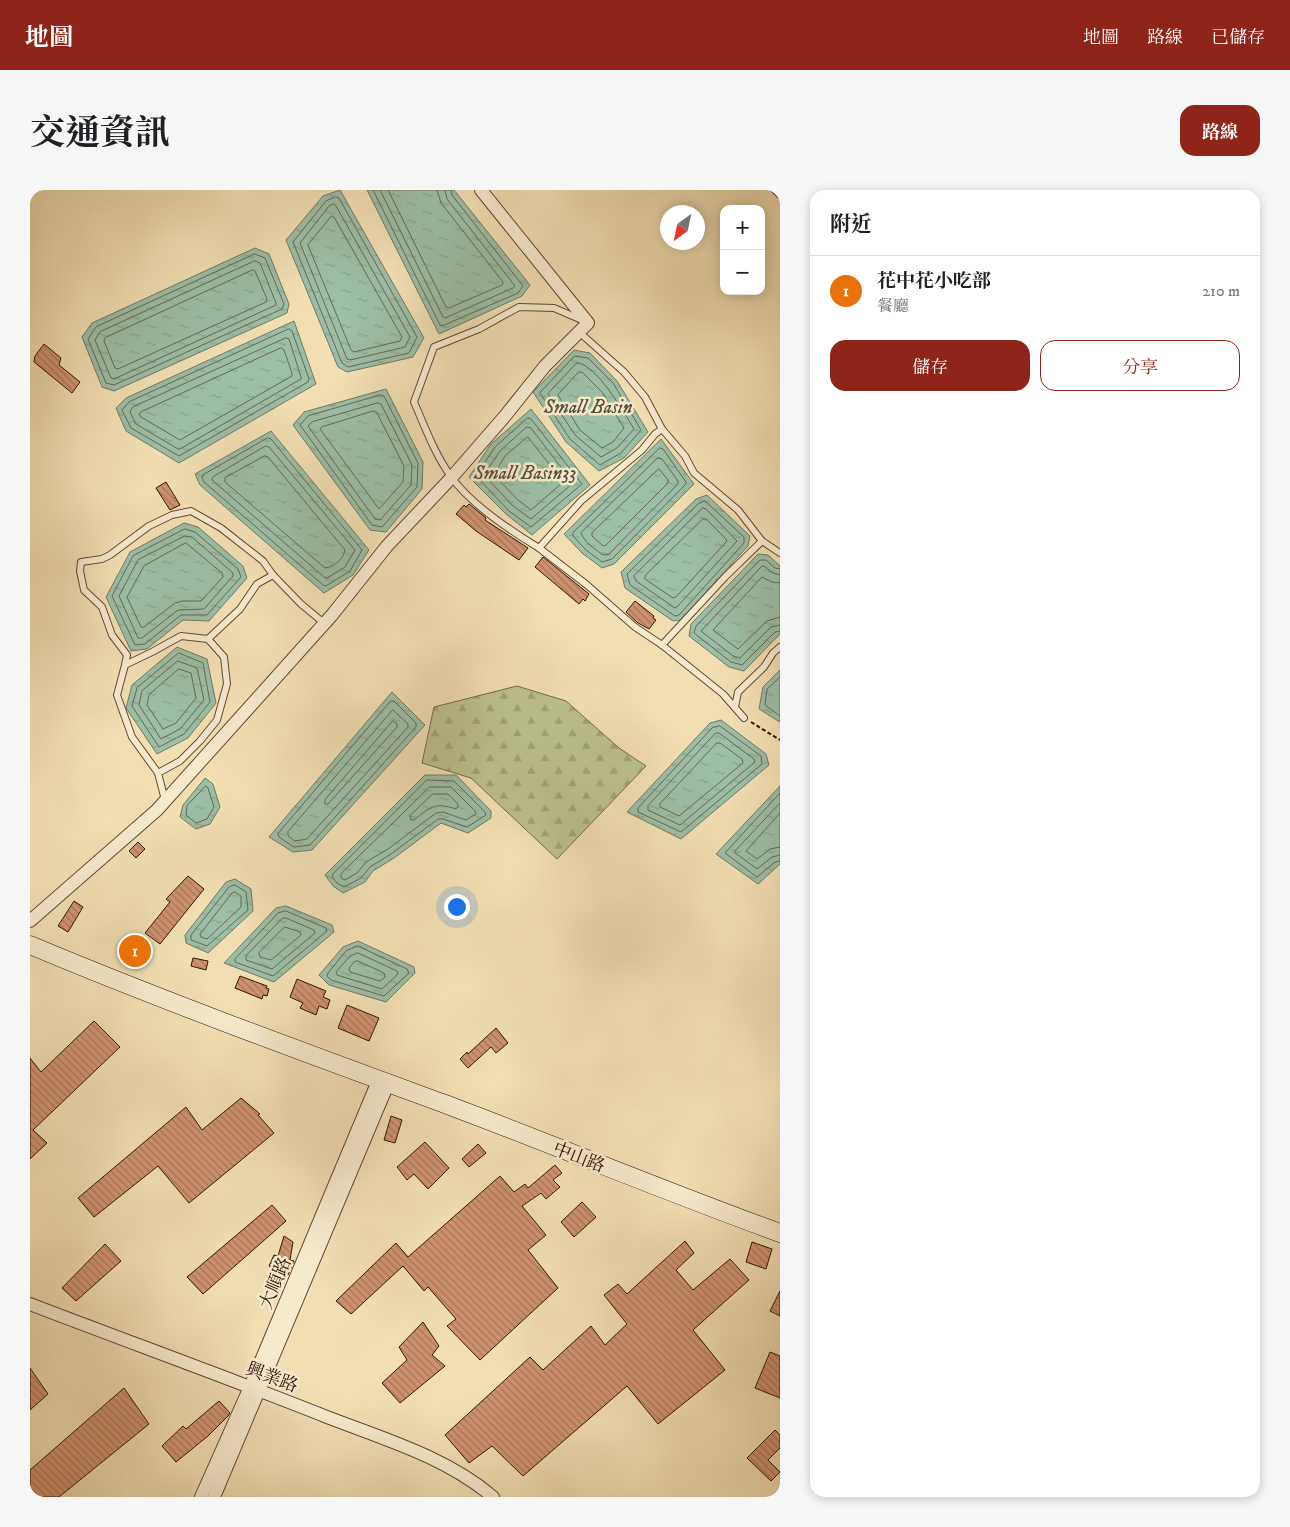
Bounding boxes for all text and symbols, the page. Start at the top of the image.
text: 地圖 [25,23,73,53]
text: 地圖 [1083,27,1119,49]
text: 路線 [1147,27,1183,49]
text: 已儲存 [1211,27,1265,49]
button: 路線 [1180,105,1260,156]
text: 交通資訊 [30,112,170,156]
north arrow [660,205,705,250]
map controls [720,205,765,295]
button: + [720,205,765,250]
text: 附近 [830,212,872,238]
button: − [720,250,765,295]
text: 花中花小吃部 [877,270,991,293]
text: 1 [843,281,849,301]
text: 210 m [1202,281,1240,301]
text: 餐廳 [877,296,909,316]
button: 儲存 [830,340,1030,391]
button: 分享 [1040,340,1240,391]
water label: Small Basin [543,396,633,419]
water label: Small Basin33 [473,462,576,485]
your location [444,894,470,920]
pin: 1 [119,932,151,970]
street label: 中山路 [549,1138,608,1178]
street label: 大順路 [255,1254,297,1313]
street label: 興業路 [242,1358,301,1398]

